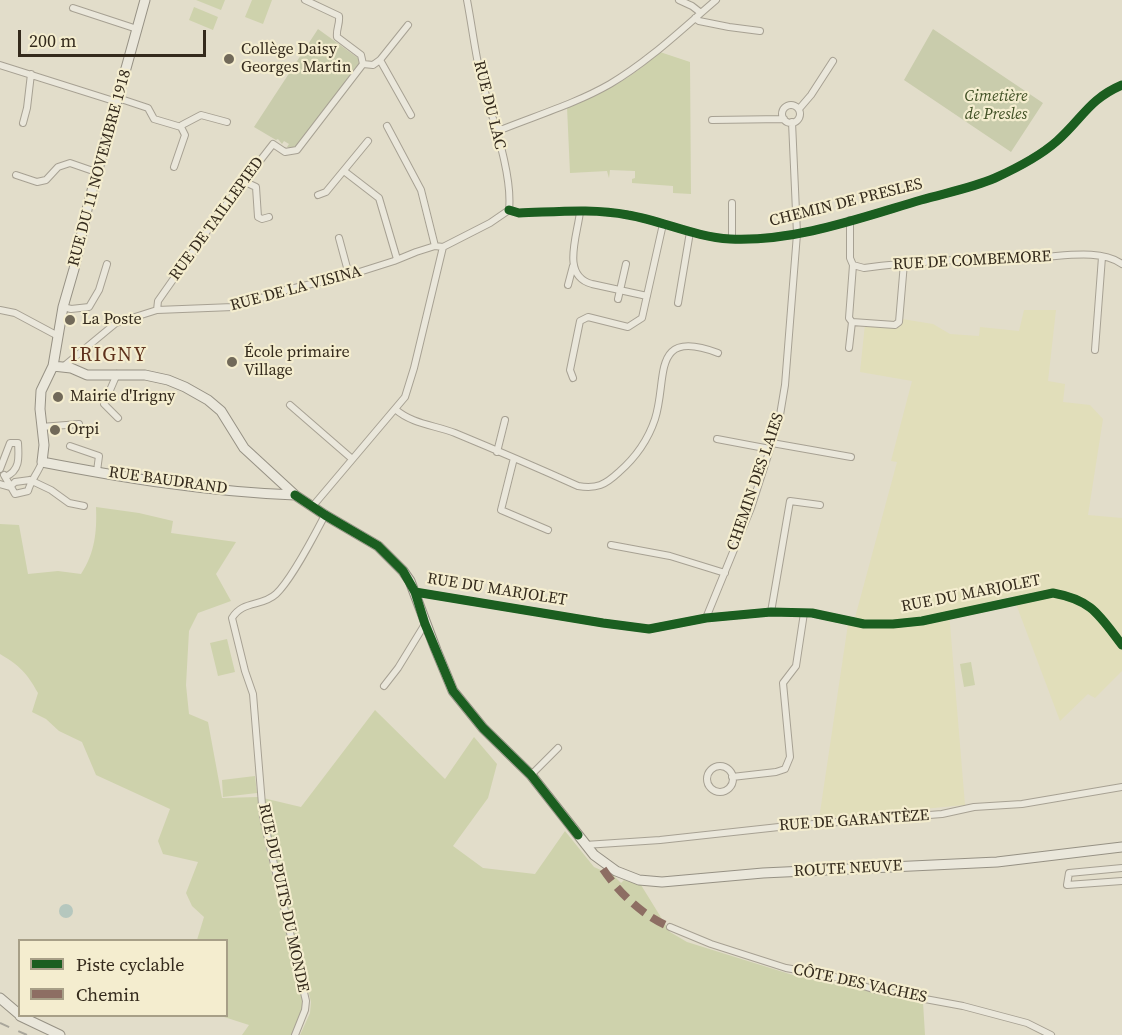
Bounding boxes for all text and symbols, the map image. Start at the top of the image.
scale bar [21,18,208,56]
text: 200 m [29,28,76,53]
place label: Collège Daisy Georges Martin [241,40,351,78]
marker: Collège Daisy Georges Martin [222,52,236,66]
street label: RUE DU LAC [469,59,509,151]
street label: RUE DU 11 NOVEMBRE 1918 [64,67,136,269]
park label: Cimetière de Presles [964,87,1028,125]
street label: RUE DE TAILLEPIED [166,153,268,285]
street label: CHEMIN DE PRESLES [768,175,924,231]
street label: RUE DE COMBEMORE [892,247,1052,275]
street label: RUE DE LA VISINA [228,262,364,316]
place label: La Poste [82,310,142,330]
marker: La Poste [63,313,77,327]
place label: École primaire Village [244,343,350,381]
district label: IRIGNY [70,344,148,368]
marker: École primaire Village [225,355,239,369]
place label: Mairie d'Irigny [70,387,175,407]
marker: Mairie d'Irigny [51,390,65,404]
street label: CHEMIN DES LAIES [723,411,789,553]
place label: Orpi [67,420,99,440]
marker: Orpi [48,423,62,437]
street label: RUE BAUDRAND [107,463,229,499]
street label: RUE DU MARJOLET [426,569,568,611]
street label: RUE DU MARJOLET [900,571,1042,617]
street label: RUE DU PUITS DU MONDE [254,802,312,994]
street label: RUE DE GARANTÈZE [778,806,930,836]
street label: ROUTE NEUVE [793,857,903,881]
legend [18,939,228,1017]
text: Piste cyclable [76,952,185,977]
street label: CÔTE DES VACHES [791,960,929,1008]
text: Chemin [76,982,140,1007]

